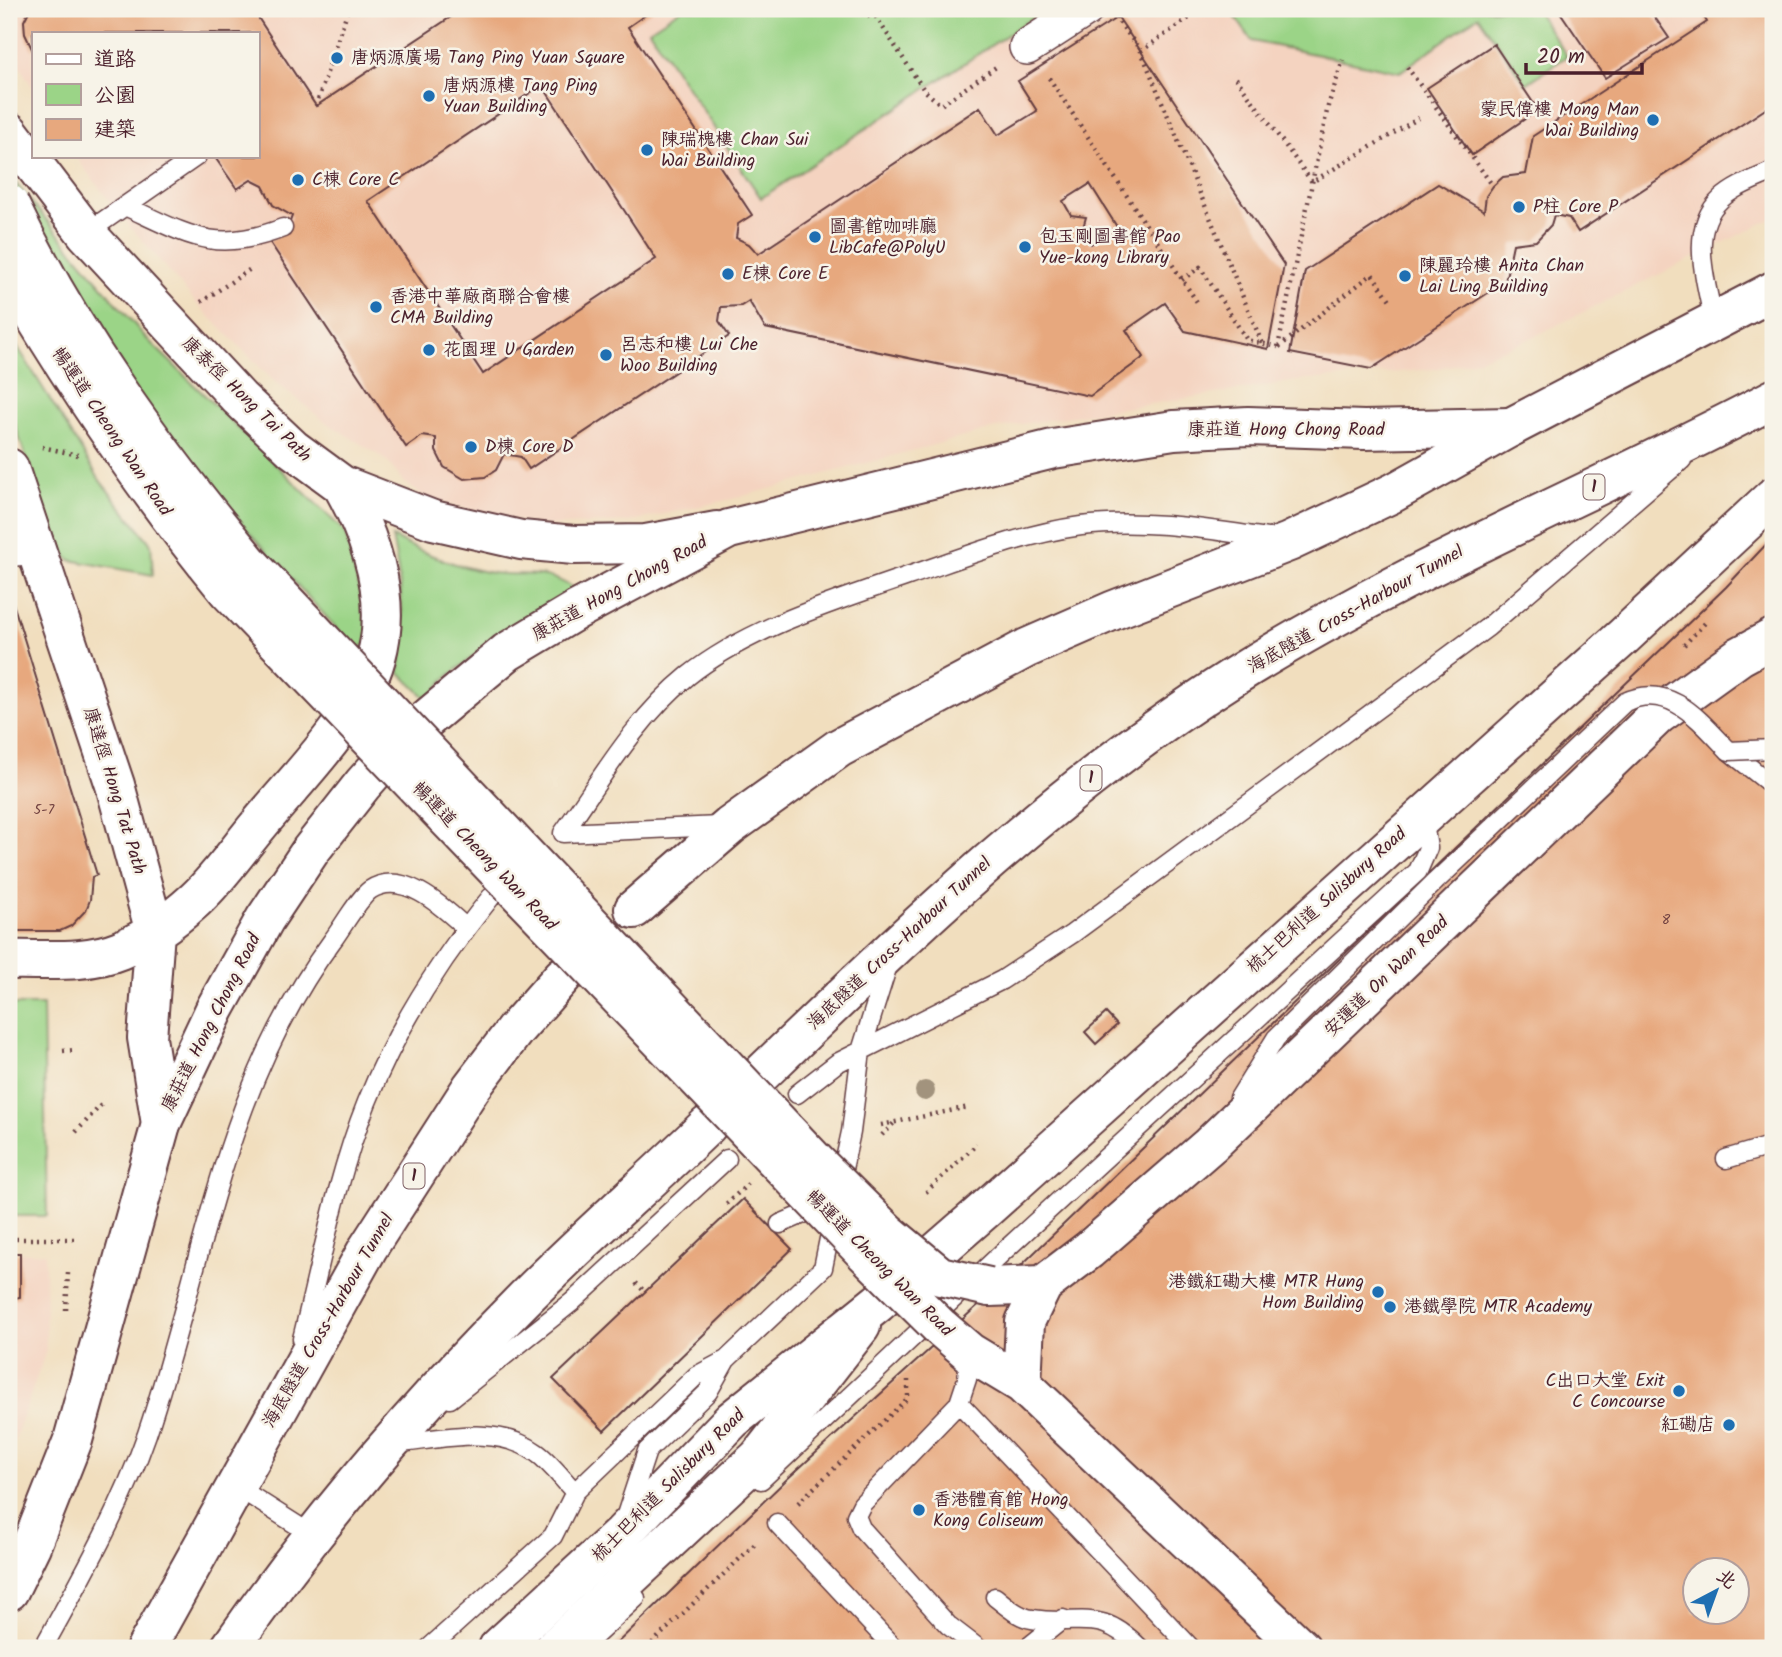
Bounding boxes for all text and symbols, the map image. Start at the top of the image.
legend [32,32,259,158]
scale bar [1526,32,1642,76]
text: 20 m [1537,41,1585,74]
text: 道路 [94,44,136,77]
place label: 唐炳源廣場 Tang Ping Yuan Square [351,44,625,73]
marker: 唐炳源廣場 Tang Ping Yuan Square [329,50,345,66]
place label: 唐炳源樓 Tang Ping Yuan Building [443,72,598,122]
text: 公園 [94,80,136,113]
marker: 唐炳源樓 Tang Ping Yuan Building [421,88,437,104]
place label: 蒙民偉樓 Mong Man Wai Building [1480,96,1639,146]
marker: 蒙民偉樓 Mong Man Wai Building [1645,112,1661,128]
text: 建築 [94,114,136,147]
place label: 陳瑞槐樓 Chan Sui Wai Building [661,126,809,176]
marker: 陳瑞槐樓 Chan Sui Wai Building [639,142,655,158]
place label: C棟 Core C [312,166,399,195]
marker: C棟 Core C [290,172,306,188]
place label: P柱 Core P [1533,193,1619,222]
marker: P柱 Core P [1511,199,1527,215]
place label: 圖書館咖啡廳 LibCafe@PolyU [829,213,946,263]
place label: 包玉剛圖書館 Pao Yue-kong Library [1039,223,1181,273]
marker: 圖書館咖啡廳 LibCafe@PolyU [807,229,823,245]
marker: 包玉剛圖書館 Pao Yue-kong Library [1017,239,1033,255]
place label: 陳麗玲樓 Anita Chan Lai Ling Building [1419,252,1584,302]
place label: E棟 Core E [742,260,829,289]
marker: E棟 Core E [720,266,736,282]
marker: 陳麗玲樓 Anita Chan Lai Ling Building [1397,268,1413,284]
place label: 香港中華廠商聯合會樓 CMA Building [390,283,570,333]
marker: 香港中華廠商聯合會樓 CMA Building [368,299,384,315]
street label: 康泰徑 Hong Tai Path [174,330,318,470]
place label: 呂志和樓 Lui Che Woo Building [620,331,758,381]
place label: 花園理 U Garden [443,336,574,365]
street label: 暢運道 Cheong Wan Road [43,342,179,523]
marker: 花園理 U Garden [421,342,437,358]
marker: 呂志和樓 Lui Che Woo Building [598,347,614,363]
street label: 康莊道 Hong Chong Road [1188,416,1385,445]
place label: D棟 Core D [485,433,574,462]
marker: D棟 Core D [463,439,479,455]
road number: 1 [1584,474,1604,500]
street label: 康莊道 Hong Chong Road [527,528,714,649]
street label: 海底隧道 Cross-Harbour Tunnel [1242,538,1470,682]
street label: 康達徑 Hong Tat Path [75,704,153,878]
road number: 1 [1080,765,1102,790]
street label: 暢運道 Cheong Wan Road [405,775,564,939]
house number: 5-7 [34,799,55,821]
street label: 梳士巴利道 Salisbury Road [1240,820,1415,981]
street label: 海底隧道 Cross-Harbour Tunnel [801,850,999,1038]
street label: 安運道 On Wan Road [1318,909,1457,1045]
house number: 8 [1662,909,1671,931]
street label: 康莊道 Hong Chong Road [154,928,270,1117]
road number: 1 [404,1164,424,1188]
street label: 暢運道 Cheong Wan Road [799,1184,960,1345]
street label: 海底隧道 Cross-Harbour Tunnel [256,1208,403,1434]
place label: 港鐵紅磡大樓 MTR Hung Hom Building [1168,1268,1364,1318]
marker: 港鐵紅磡大樓 MTR Hung Hom Building [1370,1284,1386,1300]
place label: 港鐵學院 MTR Academy [1404,1293,1593,1322]
marker: 港鐵學院 MTR Academy [1382,1299,1398,1315]
place label: C出口大堂 Exit C Concourse [1546,1367,1666,1417]
marker: C出口大堂 Exit C Concourse [1671,1383,1687,1399]
street label: 梳士巴利道 Salisbury Road [585,1402,753,1570]
place label: 紅磡店 [1661,1411,1715,1440]
marker: 紅磡店 [1721,1417,1737,1433]
place label: 香港體育館 Hong Kong Coliseum [933,1486,1069,1536]
marker: 香港體育館 Hong Kong Coliseum [911,1502,927,1518]
north arrow [1680,1556,1750,1626]
text: 北 [1709,1562,1743,1597]

